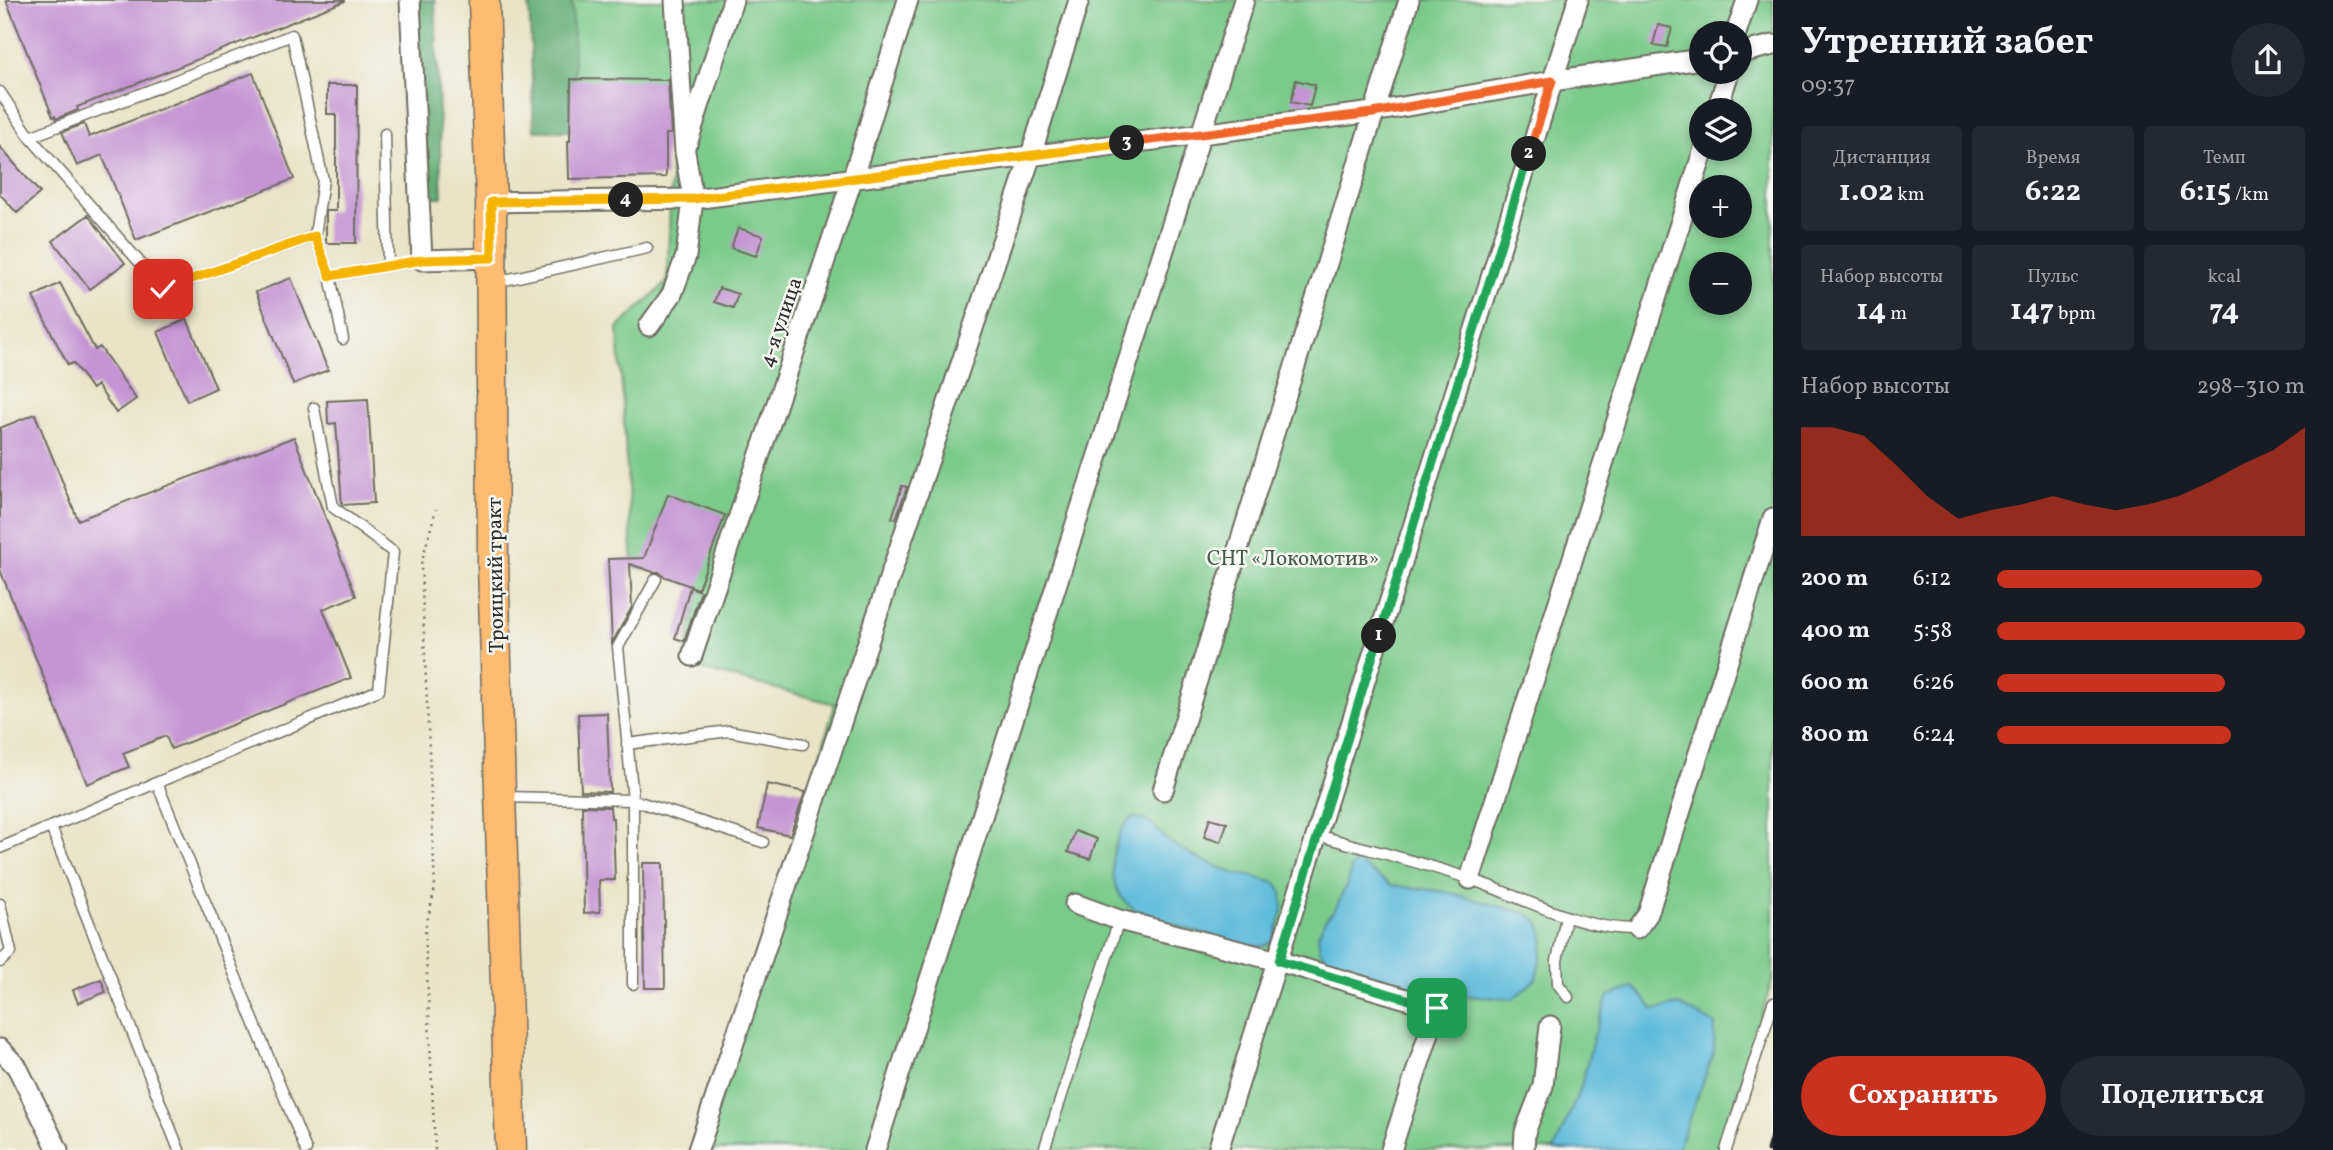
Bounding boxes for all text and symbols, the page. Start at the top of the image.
text: Утренний забег [1801,17,2093,70]
map controls [1689,21,1752,315]
button: locate [1689,21,1752,84]
button: share [2231,23,2305,97]
text: 09:37 [1801,70,1855,102]
button: layers [1689,98,1752,161]
pin: 3 [1110,125,1144,160]
text: 3 [1122,129,1131,155]
pin: 2 [1512,136,1546,172]
text: 2 [1524,140,1533,166]
text: Дистанция [1833,145,1931,171]
text: Время [2026,145,2080,171]
text: Темп [2203,145,2246,171]
text: 1.02 [1839,171,1894,213]
text: 6:22 [2025,171,2081,213]
text: 6:15 [2180,171,2231,213]
button: + [1689,175,1752,238]
pin: 4 [608,182,644,218]
text: km [1894,182,1924,208]
text: /km [2231,182,2269,208]
text: 4 [620,186,631,212]
button: − [1689,252,1752,315]
pin [133,259,193,319]
text: Набор высоты [1820,264,1943,290]
text: Пульс [2027,264,2079,290]
text: kcal [2207,264,2241,290]
icon: check [144,270,182,308]
street label: 4-я улица [752,274,810,371]
text: 14 [1856,290,1886,332]
text: 147 [2010,290,2054,332]
text: 74 [2209,290,2239,332]
text: m [1886,301,1907,327]
text: bpm [2054,301,2096,327]
text: Набор высоты [1801,371,1950,403]
text: 298–310 m [2197,371,2305,403]
street label: Троицкий тракт [481,497,512,653]
park label: СНТ «Локомотив» [1207,545,1379,574]
text: 200 m [1801,563,1868,595]
text: 6:12 [1913,563,1951,595]
text: 400 m [1801,615,1870,647]
text: 5:58 [1913,615,1952,647]
pin: 1 [1362,618,1396,654]
text: 1 [1375,622,1382,648]
text: 600 m [1801,667,1869,699]
text: 6:26 [1913,667,1954,699]
text: 800 m [1801,719,1869,751]
text: 6:24 [1913,719,1955,751]
pin [1407,978,1467,1038]
icon: arrive [1418,989,1456,1027]
button: Сохранить [1801,1056,2046,1136]
button: Поделиться [2060,1056,2305,1136]

